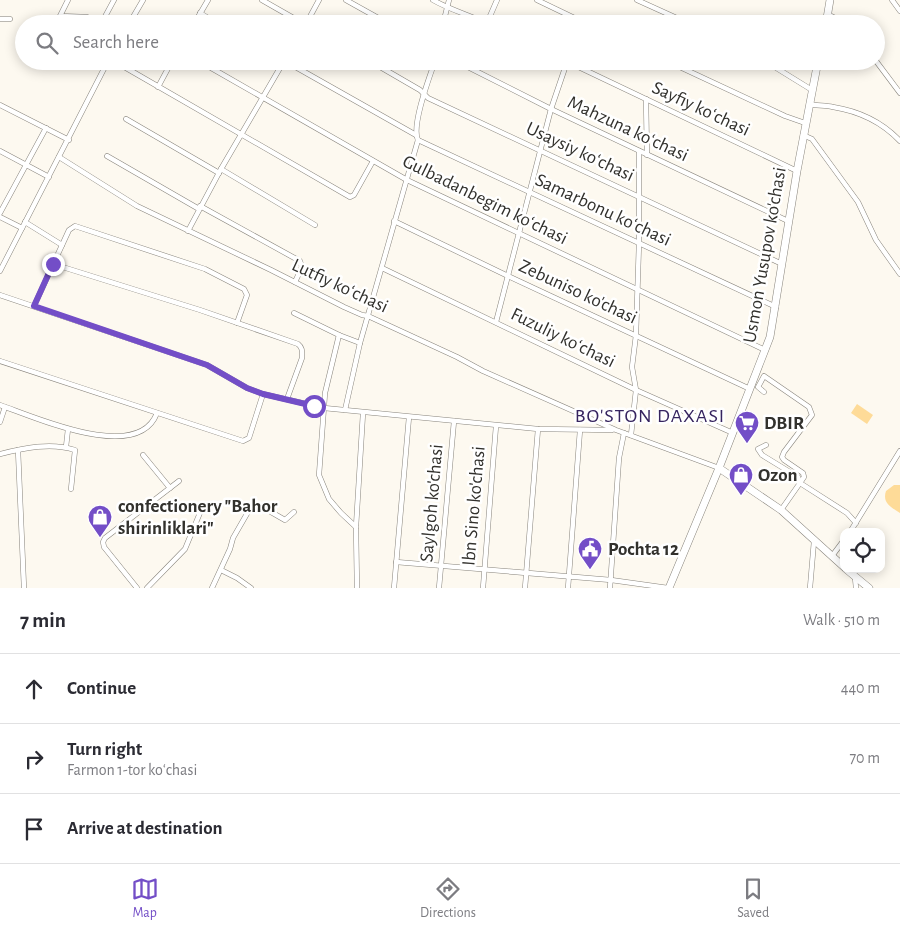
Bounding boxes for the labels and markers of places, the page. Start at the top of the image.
supermarket icon: DBIR [734,410,760,444]
place label: DBIR [764,414,804,433]
shop icon: Ozon [728,462,754,496]
place label: Ozon [758,466,797,485]
place label: confectionery "Bahor shirinliklari" [118,497,278,538]
shop icon: confectionery "Bahor shirinliklari" [87,504,113,538]
public building icon: Pochta 12 [577,536,603,570]
place label: Pochta 12 [608,540,679,559]

